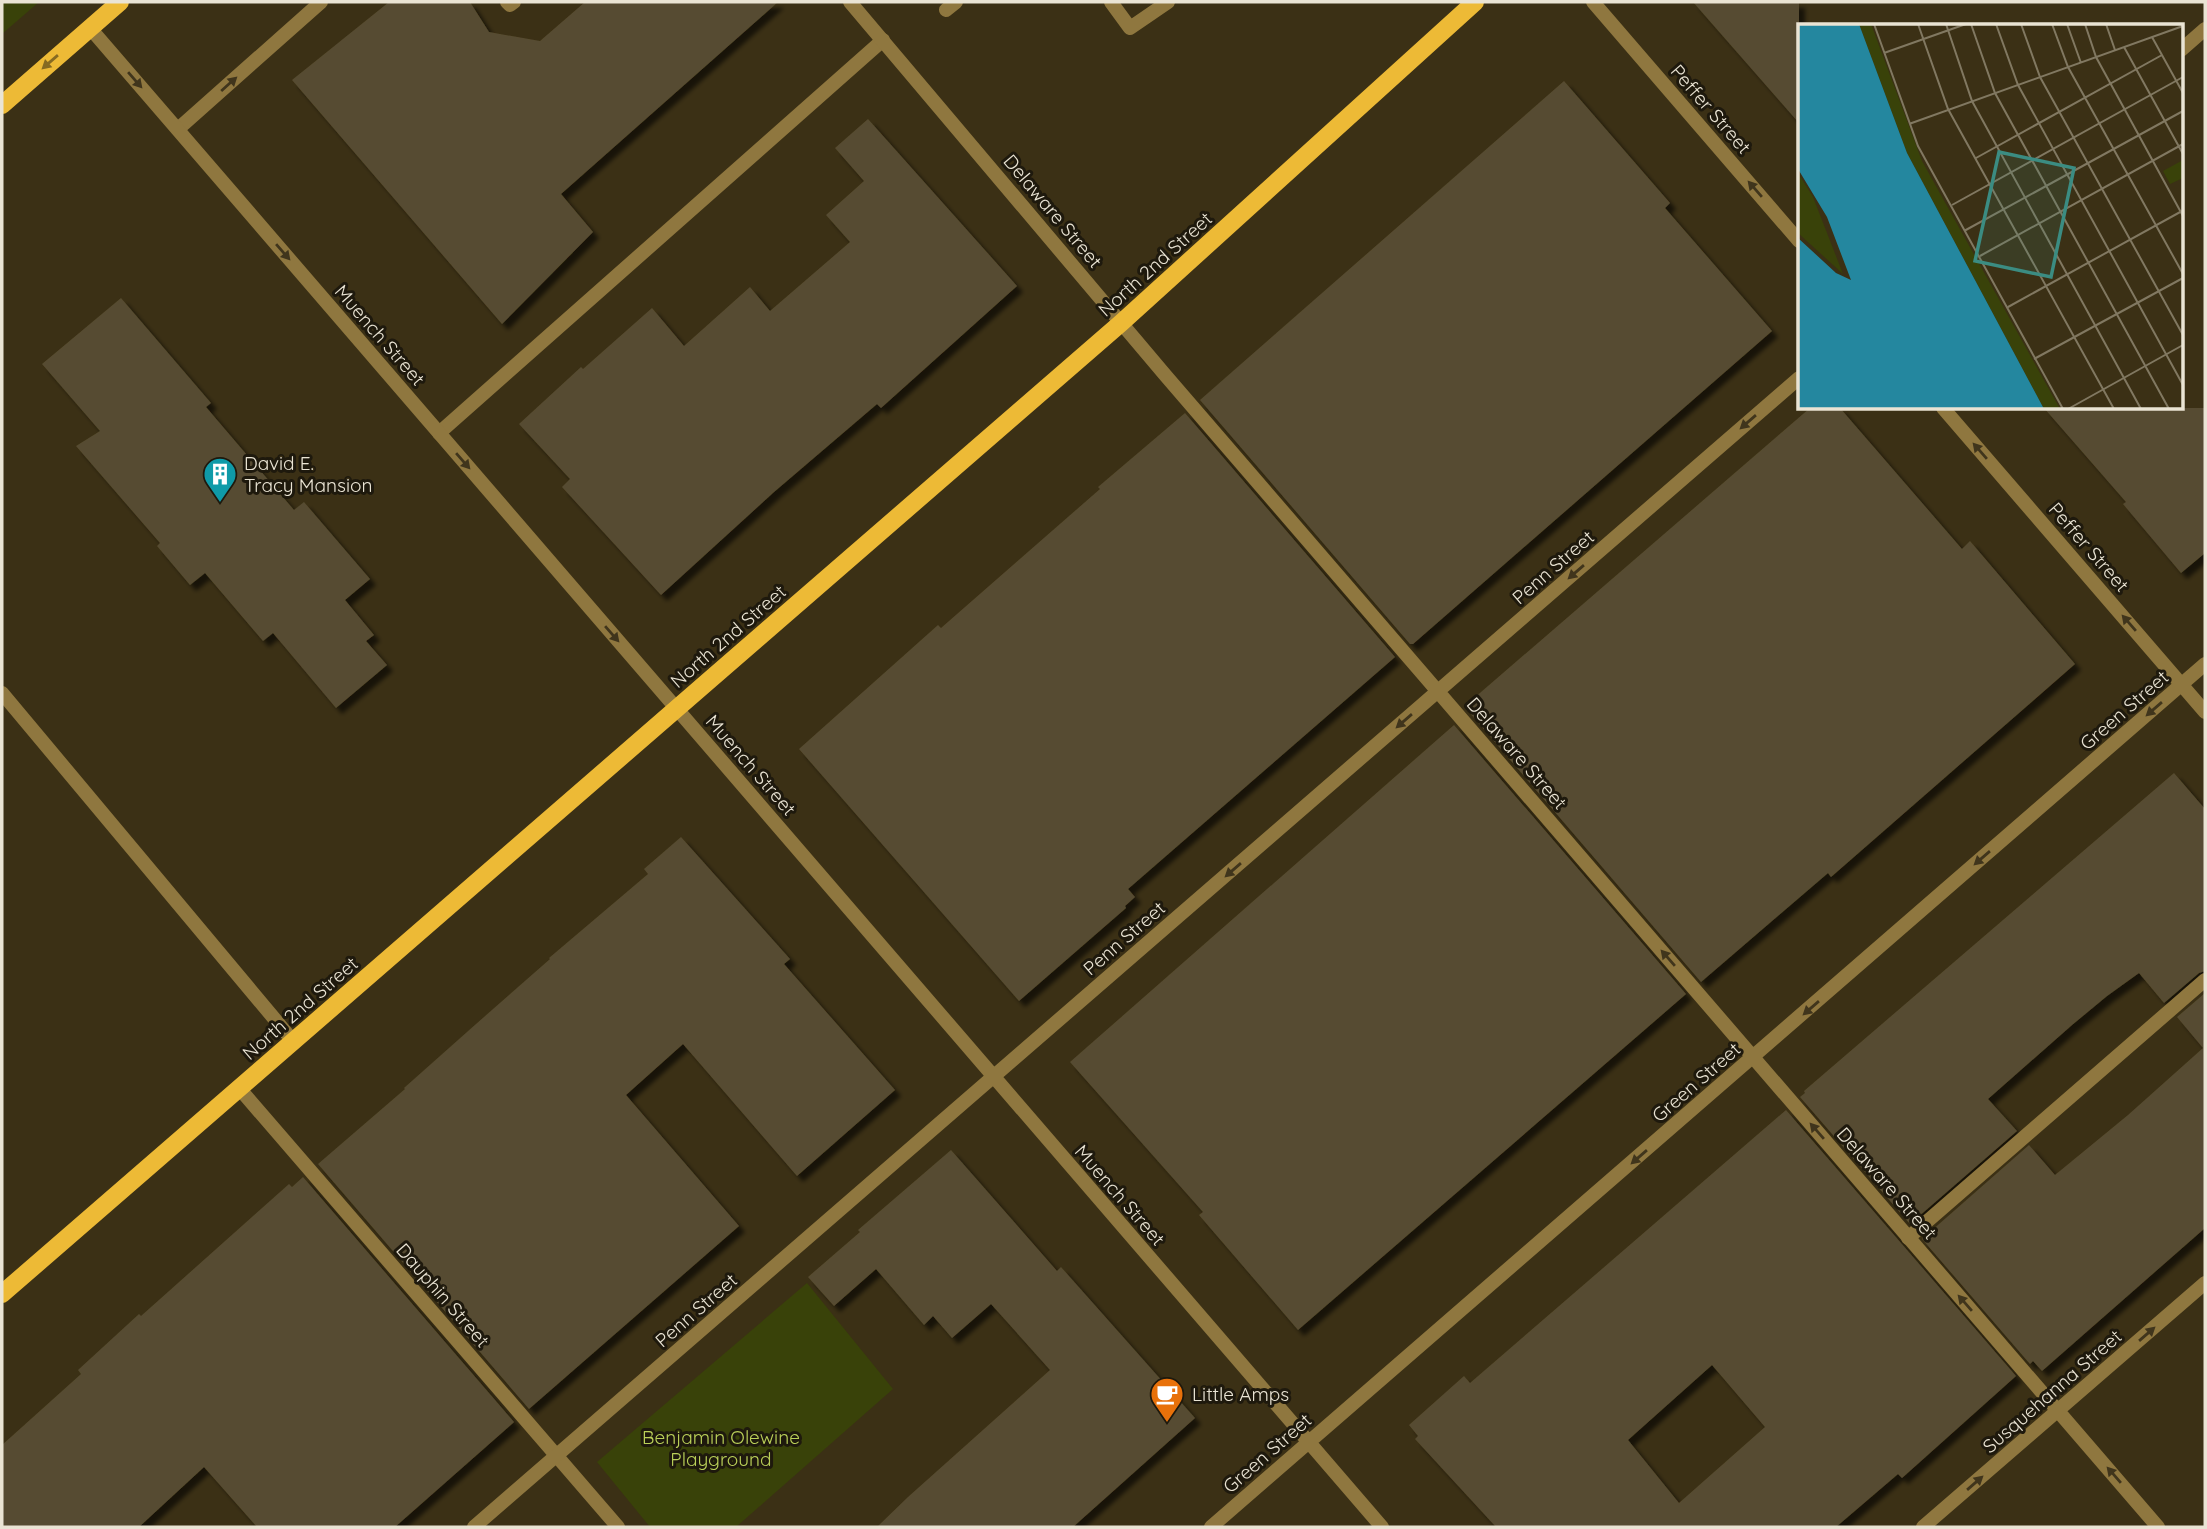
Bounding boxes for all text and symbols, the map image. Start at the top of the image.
inset map [1798,24,2182,410]
one-way arrow [41,54,59,70]
street label: Peffer Street [1666,59,1756,159]
one-way arrow [127,71,142,88]
one-way arrow [220,76,237,92]
street label: Delaware Street [999,149,1107,273]
one-way arrow [1747,180,1763,198]
street label: North 2nd Street [1093,207,1217,321]
one-way arrow [275,243,290,260]
street label: Muench Street [330,280,430,390]
one-way arrow [1739,414,1757,430]
one-way arrow [1972,442,1988,460]
place label: David E. Tracy Mansion [244,451,372,497]
one-way arrow [455,453,470,470]
building icon: David E. Tracy Mansion [201,455,239,504]
street label: Peffer Street [2044,497,2134,597]
street label: Penn Street [1507,525,1599,609]
one-way arrow [1567,564,1585,580]
street label: North 2nd Street [665,579,791,693]
one-way arrow [2122,615,2137,632]
one-way arrow [604,625,619,642]
street label: Green Street [2075,665,2173,755]
street label: Delaware Street [1462,692,1572,814]
one-way arrow [2145,701,2163,717]
street label: Muench Street [701,710,801,820]
one-way arrow [1396,713,1413,728]
one-way arrow [1973,850,1991,866]
one-way arrow [1224,862,1241,877]
street label: Penn Street [1078,896,1170,980]
one-way arrow [1661,950,1676,967]
street label: North 2nd Street [237,951,363,1065]
one-way arrow [1802,1000,1819,1015]
street label: Green Street [1647,1037,1745,1127]
one-way arrow [1809,1122,1825,1140]
street label: Delaware Street [1832,1122,1942,1244]
street label: Muench Street [1070,1140,1170,1250]
one-way arrow [1630,1149,1647,1164]
street label: Dauphin Street [391,1238,495,1352]
street label: Penn Street [650,1268,742,1352]
one-way arrow [1957,1294,1973,1312]
street label: Susquehanna Street [1978,1324,2126,1458]
one-way arrow [2138,1326,2156,1342]
cafe icon: Little Amps [1148,1375,1186,1424]
place label: Little Amps [1192,1382,1289,1406]
street label: Green Street [1218,1408,1316,1498]
park label: Benjamin Olewine Playground [642,1425,800,1471]
one-way arrow [2107,1467,2122,1484]
one-way arrow [1966,1475,1984,1491]

